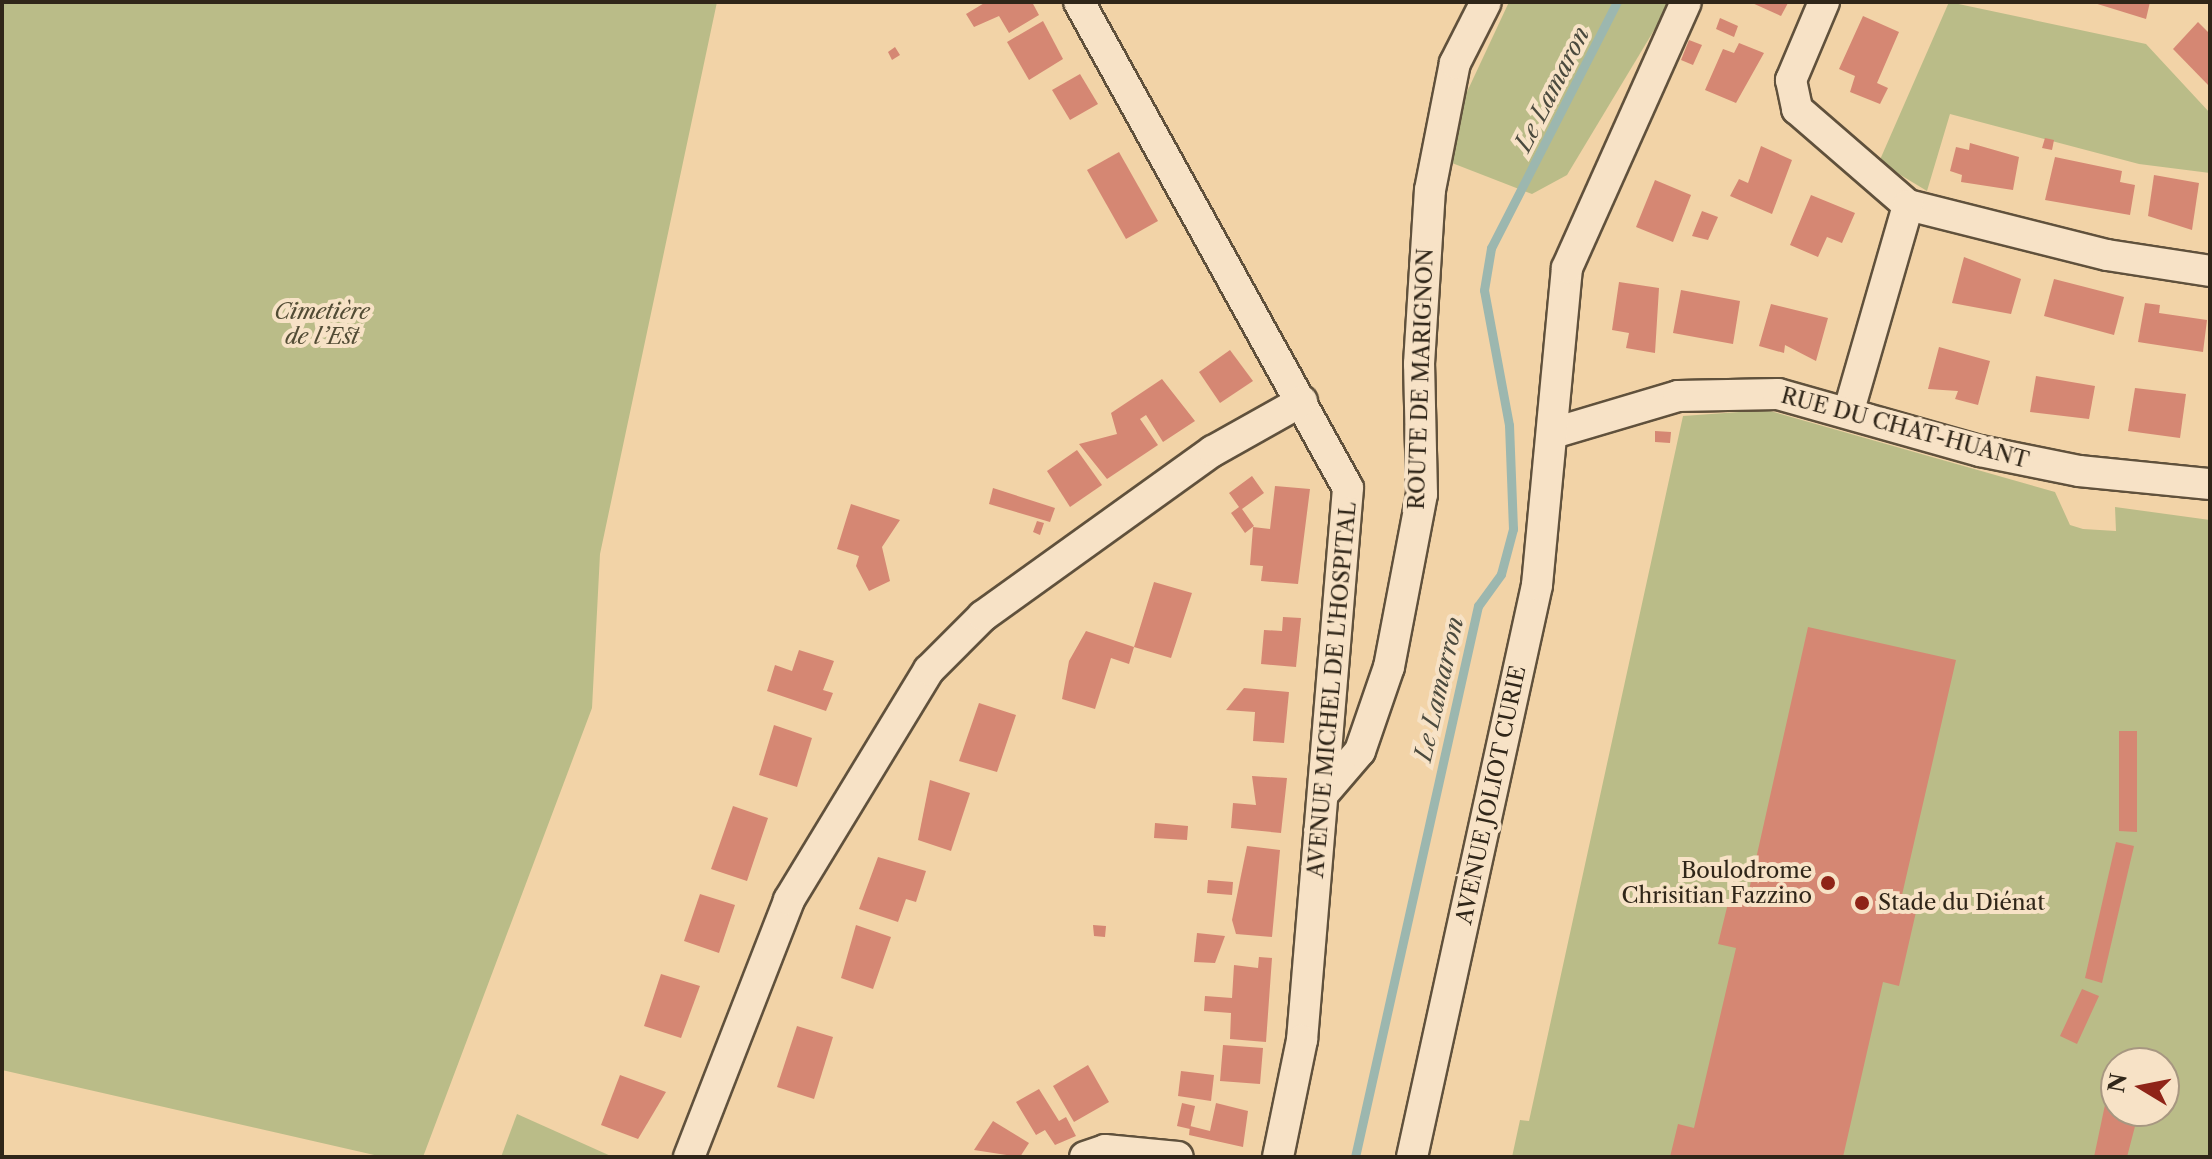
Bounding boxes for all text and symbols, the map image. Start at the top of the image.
water label: Le Lamaron [1508,22,1596,156]
street label: ROUTE DE MARIGNON [1403,248,1439,510]
park label: Cimetière de l’Est [274,298,370,350]
street label: RUE DU CHAT-HUANT [1778,382,2032,474]
street label: AVENUE MICHEL DE L'HOSPITAL [1302,501,1362,879]
water label: Le Lamarron [1408,614,1470,764]
street label: AVENUE JOLIOT CURIE [1451,663,1531,927]
place label: Boulodrome Chrisitian Fazzino [1622,857,1812,908]
marker: Boulodrome Chrisitian Fazzino [1819,874,1837,892]
place label: Stade du Diénat [1878,890,2045,916]
marker: Stade du Diénat [1853,894,1871,912]
north arrow [2100,1047,2180,1127]
text: N [2103,1071,2133,1095]

